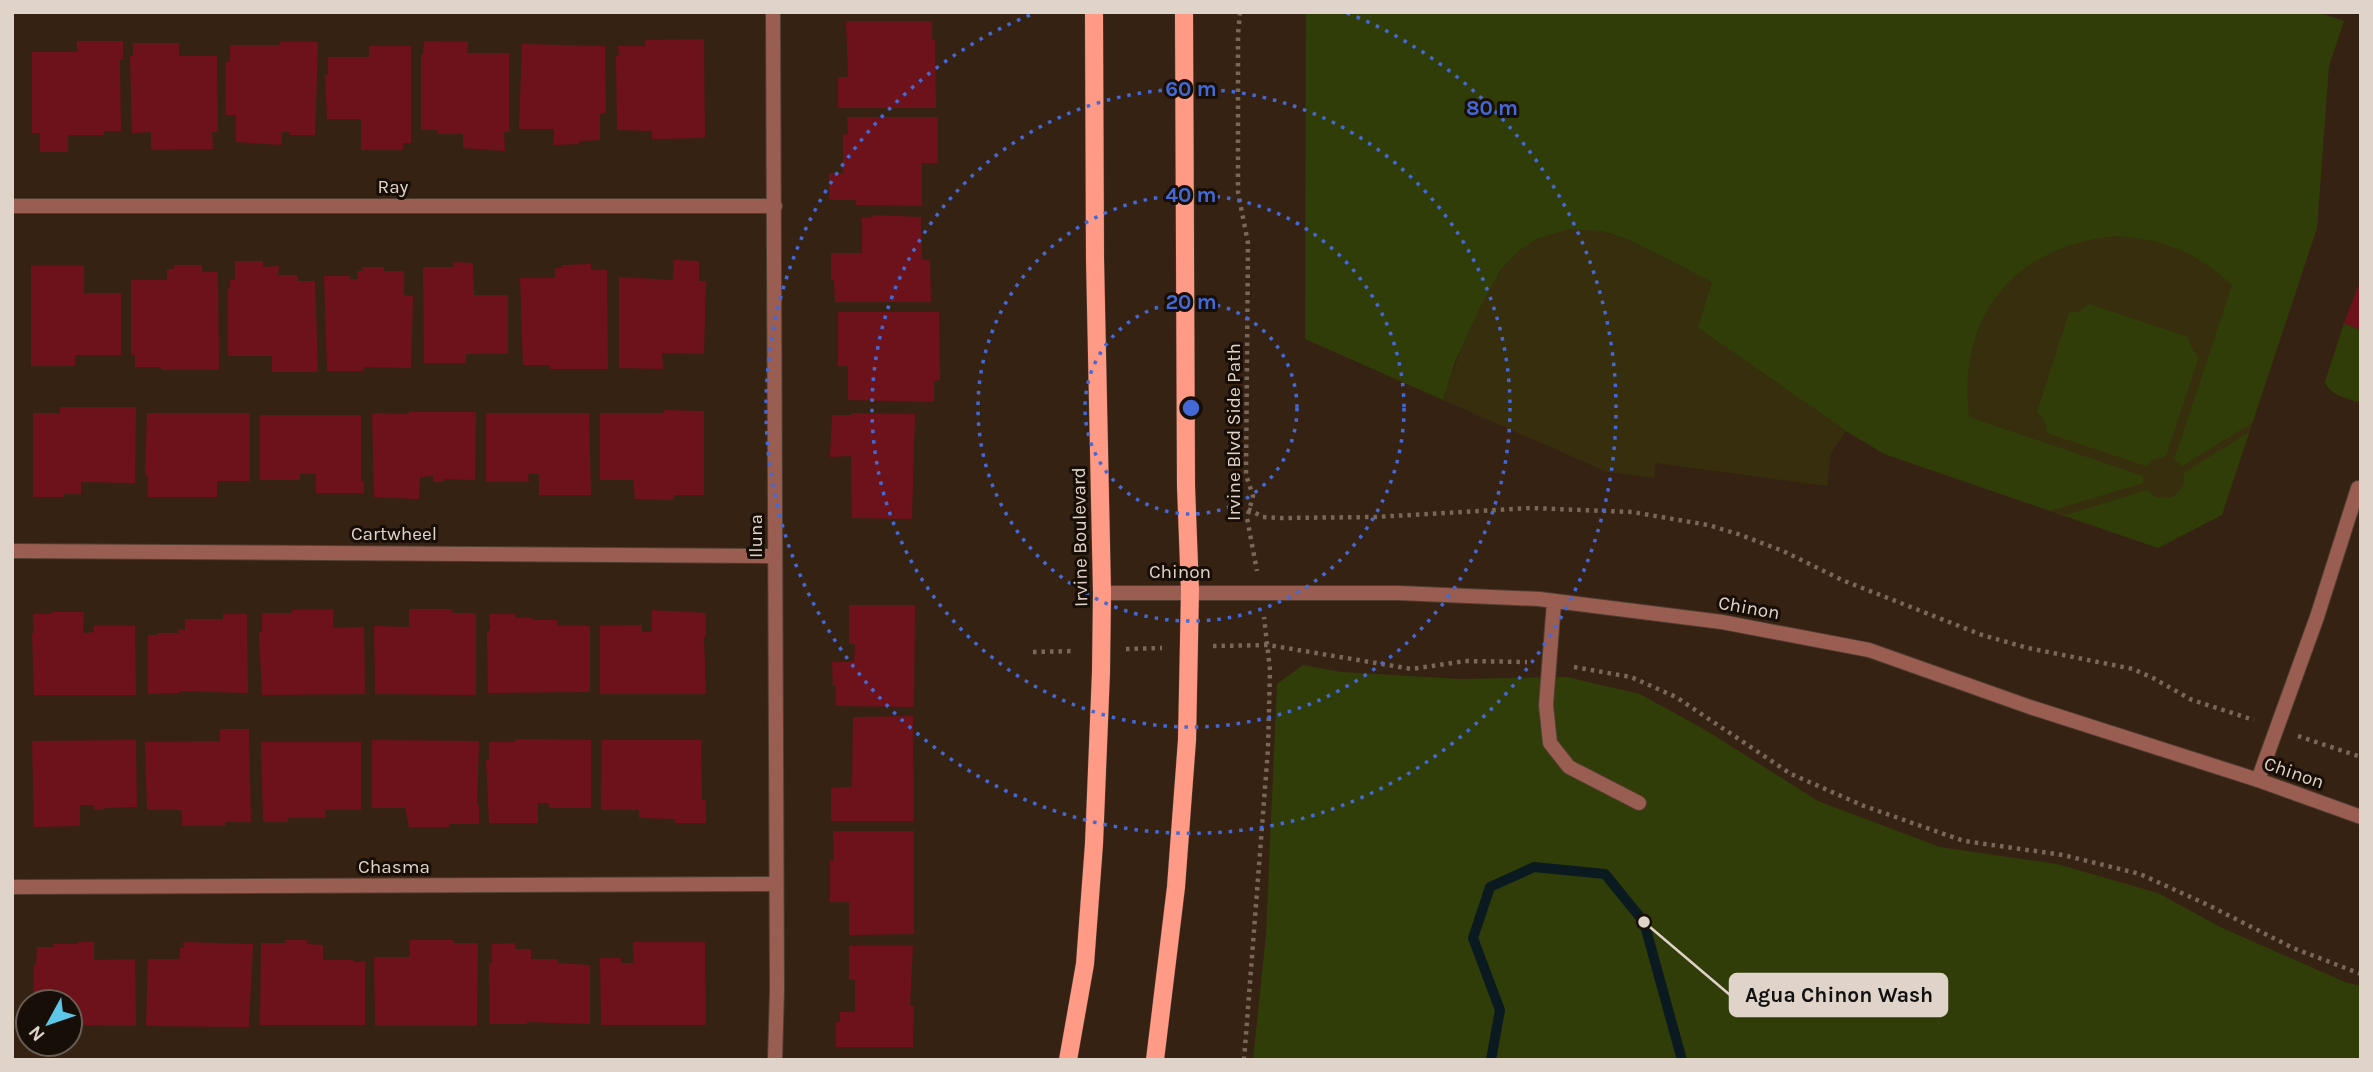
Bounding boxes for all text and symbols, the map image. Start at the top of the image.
text: 60 m [1165,77,1217,101]
text: 80 m [1466,96,1518,120]
street label: Ray [378,176,409,198]
text: 40 m [1165,183,1217,207]
text: 20 m [1165,290,1217,314]
street label: Irvine Blvd Side Path [1223,343,1245,521]
centre of rings [1179,396,1203,420]
street label: Irvine Boulevard [1068,467,1092,607]
street label: Iluna [745,514,767,558]
street label: Cartwheel [351,523,437,545]
street label: Chinon [1149,561,1211,583]
street label: Chinon [1717,592,1781,624]
street label: Chinon [2261,752,2327,794]
street label: Chasma [358,856,430,878]
callout: Agua Chinon Wash [1730,974,1947,1016]
text: Agua Chinon Wash [1745,983,1933,1007]
north arrow [14,988,84,1058]
text: N [24,1021,50,1046]

